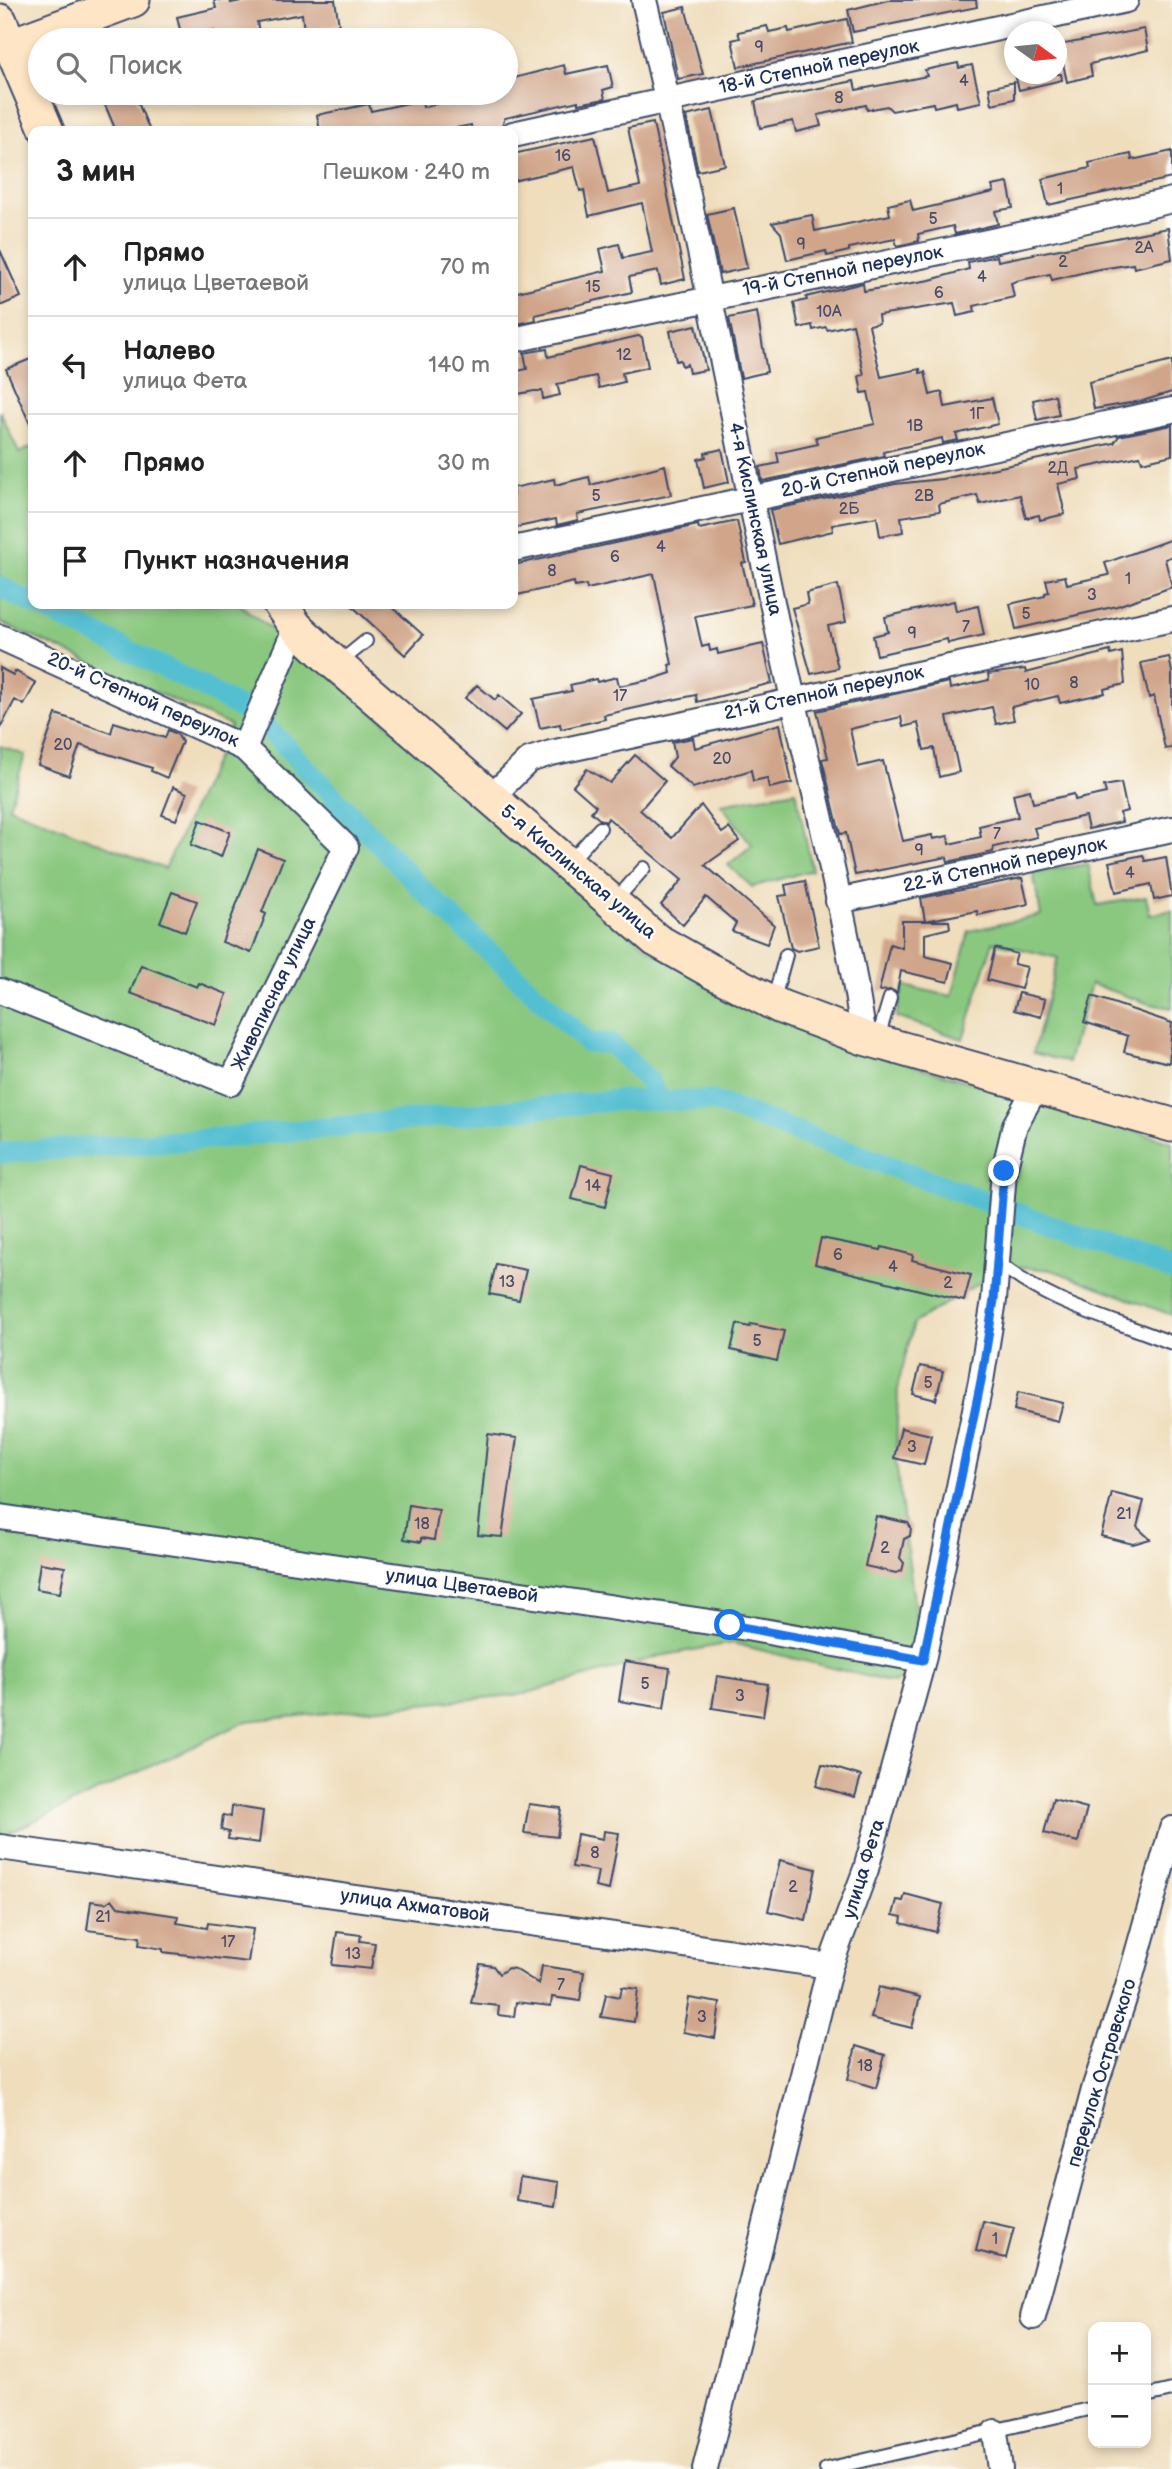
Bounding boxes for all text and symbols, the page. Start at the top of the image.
north arrow [1004,21,1067,84]
search box [28,28,518,105]
street label: 18-й Степной переулок [717,35,921,99]
house number: 9 [754,38,764,57]
icon: search [52,48,90,86]
text: Поиск [108,51,182,82]
house number: 4 [959,72,969,91]
house number: 8 [834,88,844,108]
house number: 16 [555,147,571,166]
text: 3 мин [56,154,136,190]
text: Пешком · 240 m [322,158,490,186]
house number: 1 [1057,180,1063,199]
house number: 5 [928,210,938,229]
house number: 9 [796,235,806,254]
text: Прямо [123,238,205,269]
house number: 2А [1134,239,1154,258]
street label: 19-й Степной переулок [741,240,945,302]
icon: ahead [56,248,94,286]
text: 70 m [440,253,490,281]
house number: 2 [1058,253,1068,272]
house number: 4 [977,268,987,287]
text: улица Цветаевой [123,269,309,297]
house number: 15 [585,278,601,297]
house number: 6 [934,284,944,303]
house number: 10А [816,303,842,322]
text: Налево [123,336,215,367]
icon: left [56,346,94,384]
house number: 12 [616,346,632,365]
text: 140 m [428,351,490,379]
text: улица Фета [123,367,247,395]
house number: 1Г [969,405,985,424]
house number: 1В [907,417,923,436]
street label: 4-я Кислинская улица [723,420,787,618]
street label: 20-й Степной переулок [779,437,987,503]
icon: ahead [56,444,94,482]
text: Прямо [123,448,205,479]
text: 30 m [437,449,490,477]
house number: 2Д [1048,459,1068,478]
house number: 5 [591,487,601,506]
house number: 2В [914,487,934,506]
house number: 2Б [839,500,860,519]
house number: 4 [656,538,666,557]
icon: arrive [56,542,94,580]
text: Пункт назначения [123,546,349,577]
house number: 6 [610,548,620,567]
house number: 8 [547,562,557,581]
house number: 1 [1125,570,1131,589]
house number: 3 [1087,586,1097,605]
house number: 5 [1021,605,1031,624]
house number: 7 [962,618,970,637]
house number: 9 [907,624,917,643]
street label: 20-й Степной переулок [43,647,243,753]
street label: 21-й Степной переулок [722,661,926,725]
house number: 8 [1069,674,1079,693]
house number: 10 [1024,676,1040,695]
house number: 17 [613,687,627,706]
house number: 20 [54,735,72,755]
house number: 20 [713,750,731,769]
street label: 5-я Кислинская улица [495,800,661,944]
house number: 7 [993,825,1001,844]
street label: 22-й Степной переулок [901,832,1109,898]
house number: 9 [914,841,924,860]
house number: 4 [1125,864,1135,883]
street label: Живописная улица [227,913,321,1075]
route end [988,1155,1019,1186]
house number: 14 [585,1177,601,1196]
house number: 6 [833,1246,843,1265]
house number: 4 [888,1258,898,1277]
house number: 13 [499,1273,515,1292]
house number: 2 [943,1274,953,1293]
house number: 5 [752,1332,762,1351]
house number: 5 [923,1374,933,1393]
house number: 3 [907,1438,917,1457]
house number: 21 [1116,1505,1132,1524]
house number: 18 [414,1515,430,1534]
house number: 2 [880,1539,890,1558]
street label: улица Цветаевой [384,1564,540,1608]
route start [714,1609,745,1640]
house number: 5 [640,1675,650,1694]
house number: 3 [735,1687,745,1706]
street label: улица Фета [838,1817,890,1921]
house number: 8 [590,1844,600,1863]
house number: 2 [788,1878,798,1897]
street label: улица Ахматовой [339,1884,491,1928]
house number: 21 [95,1908,111,1927]
house number: 17 [221,1933,235,1952]
house number: 13 [345,1945,361,1964]
house number: 7 [557,1976,565,1995]
street label: переулок Островского [1062,1976,1142,2170]
house number: 3 [697,2008,707,2027]
house number: 18 [857,2057,873,2076]
house number: 1 [992,2230,998,2249]
map controls [1088,2322,1151,2448]
button: + [1088,2322,1151,2385]
button: − [1088,2385,1151,2448]

